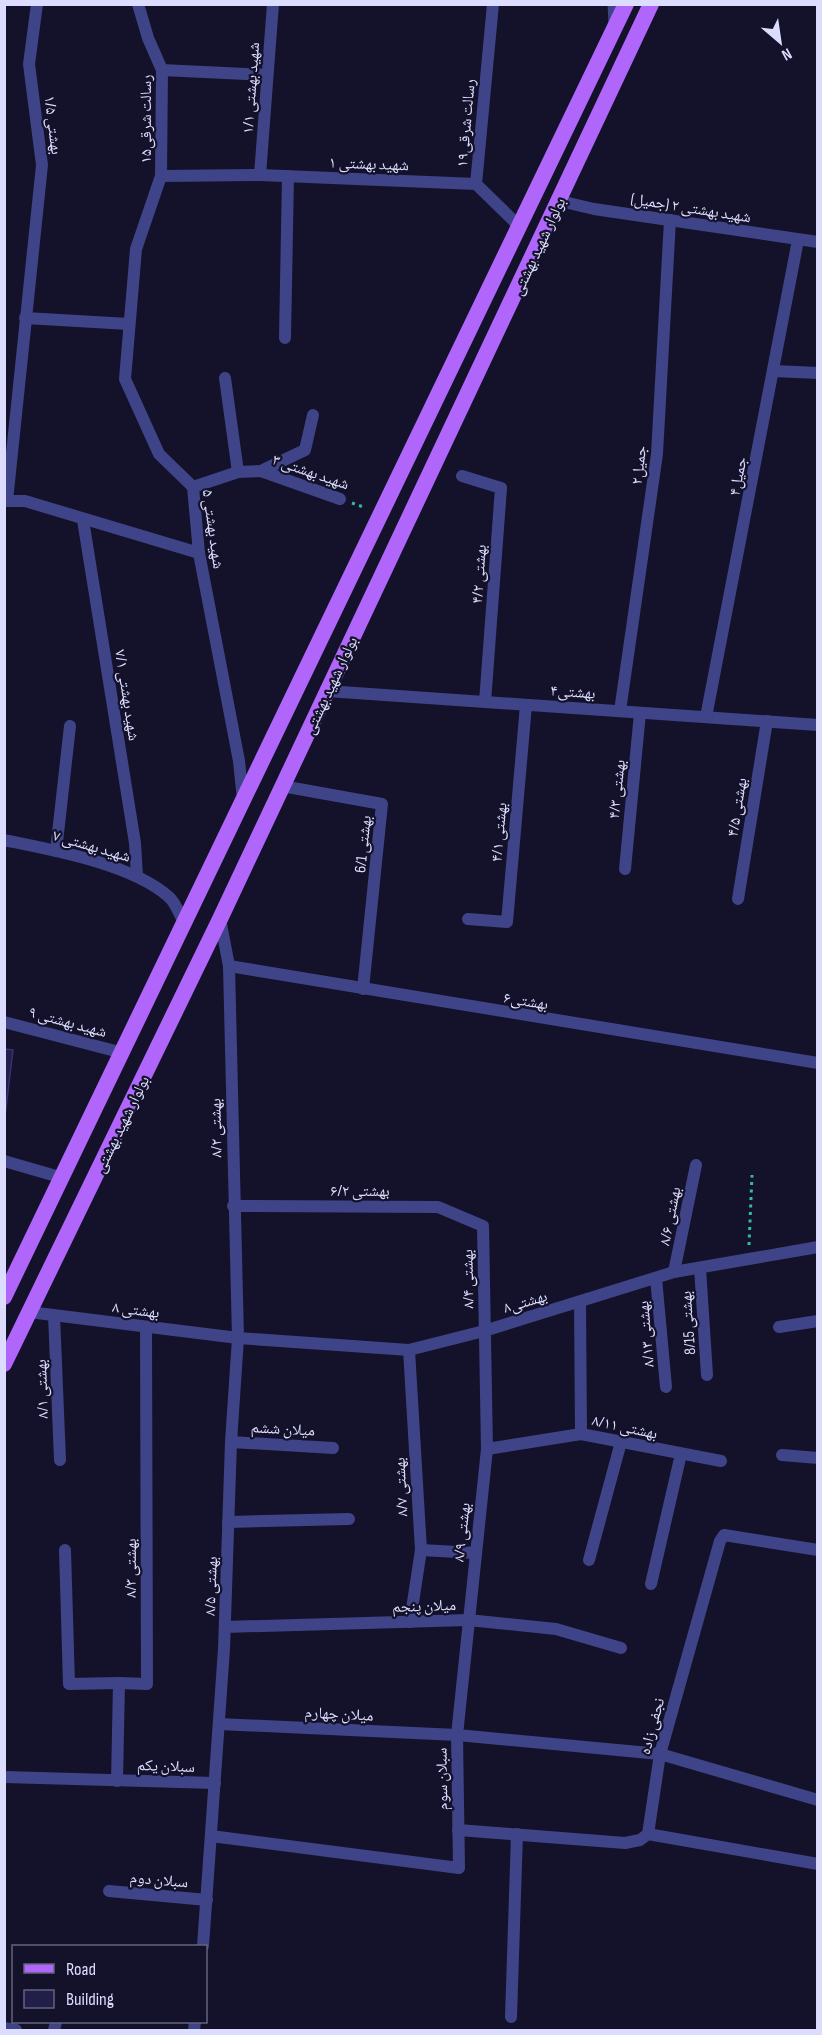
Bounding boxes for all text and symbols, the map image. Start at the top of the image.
north arrow [750,12,810,72]
street label: شهید بهشتی ۱/۱ [239,42,264,135]
text: N [778,43,795,64]
street label: رسالت شرقی۱۵ [137,75,156,163]
street label: رسالت شرقی۱۹ [453,78,480,168]
street label: بهشتی ۱/۵ [39,95,66,156]
street label: شهید بهشتی ۱ [329,154,409,175]
street label: شهید بهشتی ۲ (جمیل) [629,190,752,227]
street label: بولوار شهید بهشتی [508,195,570,299]
street label: جمیل۲ [628,445,651,486]
street label: شهید بهشتی ۳ [270,450,351,494]
street label: جمیل۴ [725,455,752,497]
street label: شهید بهشتی ۵ [198,488,227,570]
street label: بهشتی ۴/۲ [468,544,491,604]
street label: بولوار شهید بهشتی [300,634,362,738]
street label: شهید بهشتی ۷/۱ [110,648,143,742]
street label: بهشتی۴ [550,681,596,704]
street label: بهشتی ۴/۳ [605,759,630,820]
street label: بهشتی ۴/۵ [723,776,752,838]
street label: بهشتی ۴/۱ [487,802,512,863]
street label: بهشتی 6/1 [351,814,376,874]
street label: شهید بهشتی ۷ [50,826,133,867]
street label: بهشتی۶ [502,989,549,1014]
street label: شهید بهشتی ۹ [26,1003,109,1042]
street label: بولوار شهید بهشتی [91,1073,154,1176]
street label: بهشتی ۸/۲ [206,1098,227,1158]
street label: بهشتی ۶/۲ [330,1182,390,1201]
street label: بهشتی ۸/۶ [655,1185,685,1247]
street label: بهشتی ۸/۴ [458,1249,479,1309]
street label: بهشتی۸ [501,1287,550,1318]
street label: بهشتی 8/15 [677,1290,700,1356]
street label: ۸ بهشتی [111,1298,161,1323]
street label: بهشتی ۸/۱۳ [634,1300,659,1368]
street label: بهشتی ۸/۱ [32,1359,53,1419]
street label: بهشتی ۸/۱۱ [590,1411,659,1444]
street label: میلان ششم [250,1418,316,1441]
street label: بهشتی ۸/۷ [390,1457,413,1517]
street label: بهشتی ۸/۹ [450,1502,475,1563]
street label: بهشتی ۸/۳ [122,1538,141,1598]
street label: بهشتی ۸/۵ [201,1556,222,1616]
street label: میلان پنجم [392,1596,456,1617]
street label: نجفی زاده [636,1696,669,1757]
street label: میلان چهارم [304,1703,374,1726]
street label: سبلان سوم [432,1747,453,1811]
street label: سبلان یکم [137,1756,195,1777]
street label: سبلان دوم [129,1868,189,1893]
legend [12,1945,207,2023]
text: Road [66,1959,96,1980]
text: Building [66,1989,114,2010]

